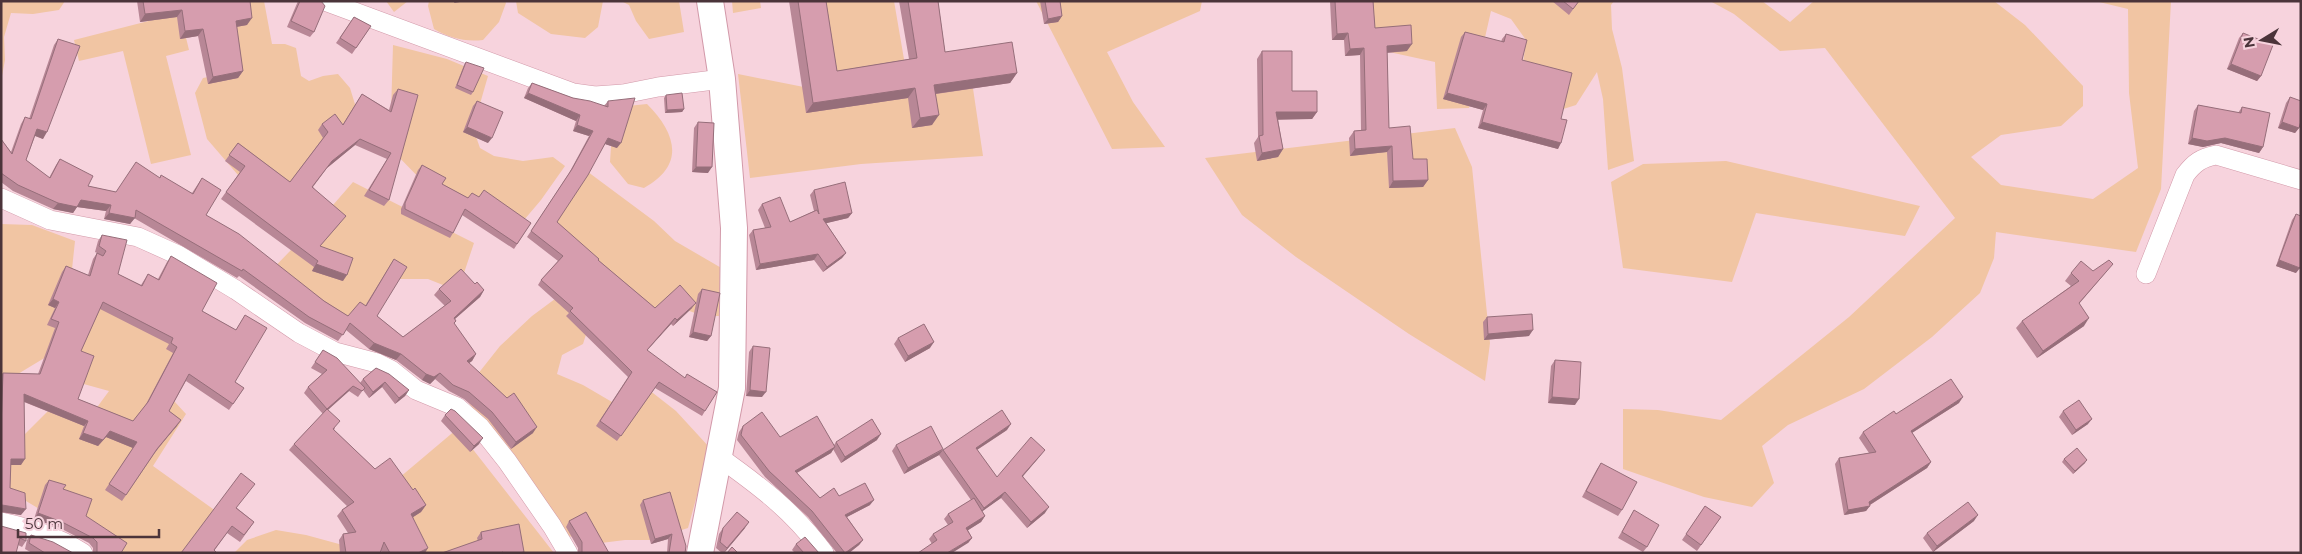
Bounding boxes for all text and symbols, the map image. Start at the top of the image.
north arrow [2237,15,2287,65]
text: N [2239,35,2259,49]
scale bar [18,506,159,538]
text: 50 m [25,514,63,533]

